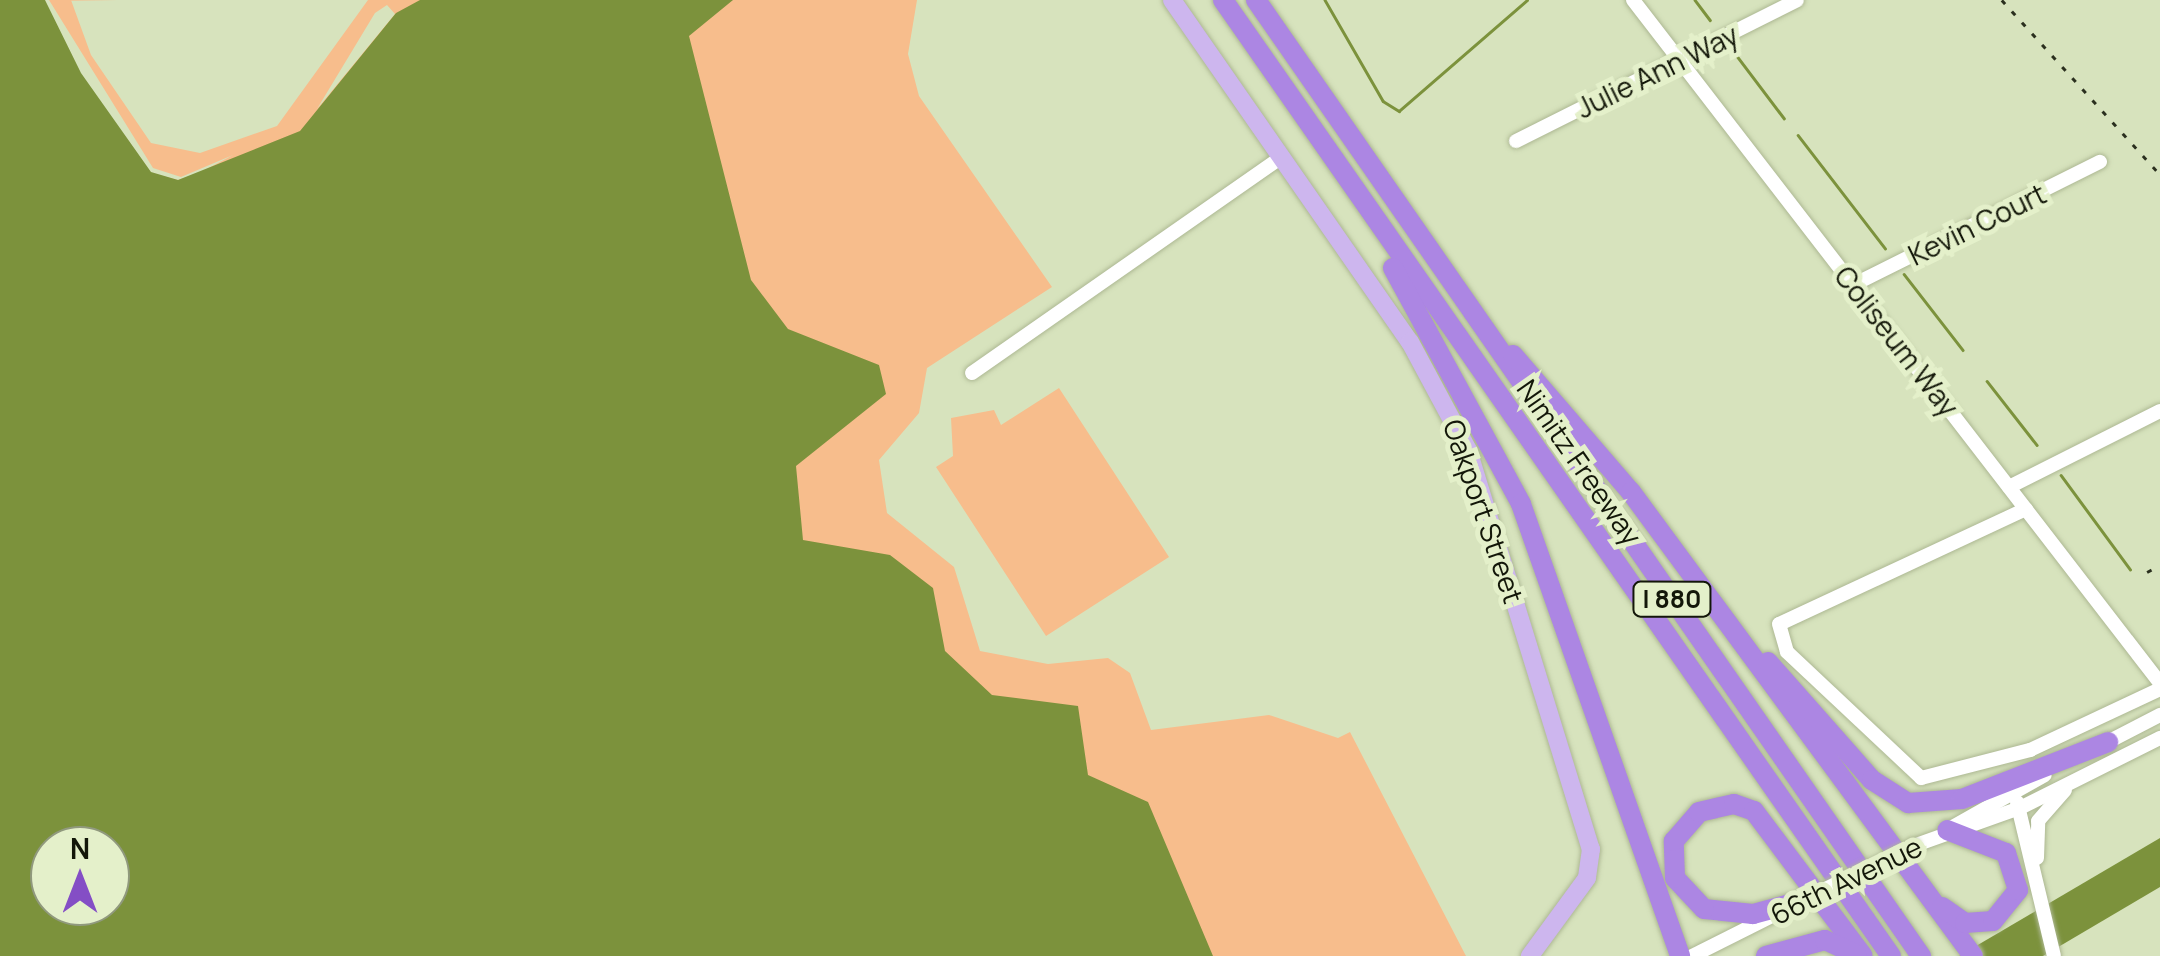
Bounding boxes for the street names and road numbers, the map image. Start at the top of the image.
street label: Julie Ann Way [1571,17,1743,125]
street label: Kevin Court [1903,176,2051,272]
street label: Coliseum Way [1828,259,1966,423]
street label: Nimitz Freeway [1511,373,1649,551]
street label: Oakport Street [1437,415,1531,607]
road number: I 880 [1632,579,1712,619]
street label: 66th Avenue [1765,829,1927,931]

